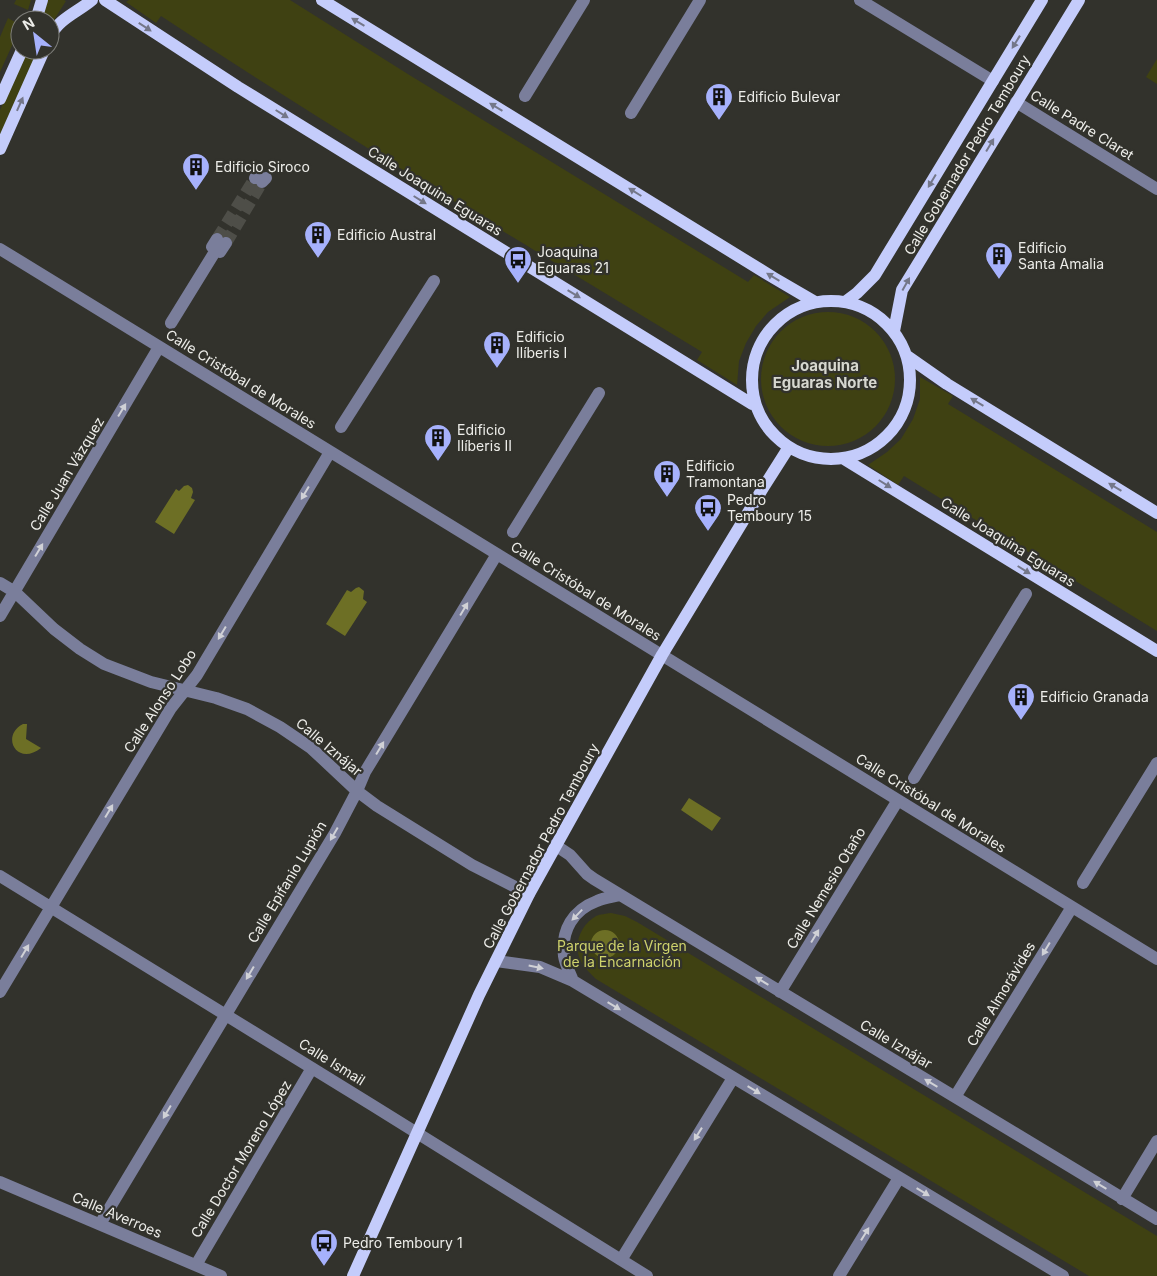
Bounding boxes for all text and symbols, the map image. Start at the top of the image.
north arrow [10,10,60,60]
text: N [19,13,37,33]
one-way arrow [351,18,364,27]
one-way arrow [139,22,152,32]
one-way arrow [1012,35,1021,48]
street label: Calle Gobernador Pedro Temboury [900,52,1033,258]
building icon: Edificio Bulevar [704,82,734,121]
street label: Calle Padre Claret [1027,86,1137,163]
place label: Edificio Bulevar [738,88,840,105]
one-way arrow [16,97,24,111]
one-way arrow [490,102,503,111]
one-way arrow [276,110,289,119]
one-way arrow [986,139,995,152]
street label: Calle Joaquina Eguaras [365,142,506,239]
building icon: Edificio Siroco [181,152,211,191]
place label: Edificio Siroco [215,158,310,175]
one-way arrow [928,174,937,187]
one-way arrow [628,188,641,197]
one-way arrow [414,195,427,204]
building icon: Edificio Austral [303,220,333,259]
place label: Edificio Austral [337,226,436,243]
place label: Edificio Santa Amalia [1018,239,1104,272]
building icon: Edificio Santa Amalia [984,241,1014,280]
place label: Joaquina Eguaras 21 [537,243,609,276]
bus stop icon: Joaquina Eguaras 21 [503,245,533,284]
one-way arrow [767,273,780,282]
one-way arrow [902,277,910,292]
one-way arrow [567,289,580,299]
street label: Calle Cristóbal de Morales [163,325,320,432]
place label: Edificio Ilíberis I [516,328,567,361]
building icon: Edificio Ilíberis I [482,330,512,369]
district label: Joaquina Eguaras Norte [773,356,877,392]
one-way arrow [970,398,983,407]
one-way arrow [118,404,127,417]
street label: Calle Juan Vázquez [26,414,107,534]
place label: Edificio Ilíberis II [457,421,512,454]
building icon: Edificio Ilíberis II [423,423,453,462]
place label: Edificio Tramontana [686,457,765,490]
building icon: Edificio Tramontana [652,459,682,498]
one-way arrow [879,480,892,489]
one-way arrow [1109,483,1122,492]
one-way arrow [301,487,310,500]
place label: Pedro Temboury 15 [727,491,812,524]
bus stop icon: Pedro Temboury 15 [693,493,723,532]
street label: Calle Joaquina Eguaras [938,493,1079,590]
street label: Calle Cristóbal de Morales [508,537,665,644]
one-way arrow [35,543,44,557]
one-way arrow [1017,565,1030,574]
one-way arrow [459,602,468,615]
one-way arrow [217,626,226,639]
street label: Calle Alonso Lobo [120,646,199,756]
building icon: Edificio Granada [1006,682,1036,721]
place label: Edificio Granada [1040,688,1149,705]
street label: Calle Iznájar [293,714,366,779]
street label: Calle Gobernador Pedro Temboury [479,740,602,951]
one-way arrow [375,741,384,754]
street label: Calle Cristóbal de Morales [853,749,1010,856]
one-way arrow [104,805,113,818]
street label: Calle Epifanio Lupión [243,818,330,946]
street label: Calle Nemesio Otaño [782,824,869,952]
one-way arrow [329,827,338,840]
one-way arrow [571,909,583,921]
one-way arrow [810,929,819,942]
park label: Parque de la Virgen de la Encarnación [557,937,687,970]
street label: Calle Almorávides [963,938,1039,1049]
one-way arrow [1042,942,1051,955]
one-way arrow [21,944,30,957]
one-way arrow [528,963,543,971]
one-way arrow [246,967,255,980]
one-way arrow [756,976,769,986]
one-way arrow [608,1002,621,1011]
street label: Calle Iznájar [857,1015,935,1072]
street label: Calle Ismail [296,1034,369,1089]
street label: Calle Doctor Moreno López [187,1077,294,1241]
one-way arrow [925,1078,938,1088]
one-way arrow [747,1086,760,1095]
one-way arrow [162,1106,171,1119]
one-way arrow [694,1128,703,1141]
one-way arrow [1094,1181,1107,1190]
street label: Calle Averroes [70,1188,165,1241]
one-way arrow [916,1188,929,1197]
bus stop icon: Pedro Temboury 1 [309,1228,339,1267]
one-way arrow [860,1228,869,1241]
place label: Pedro Temboury 1 [343,1234,463,1251]

